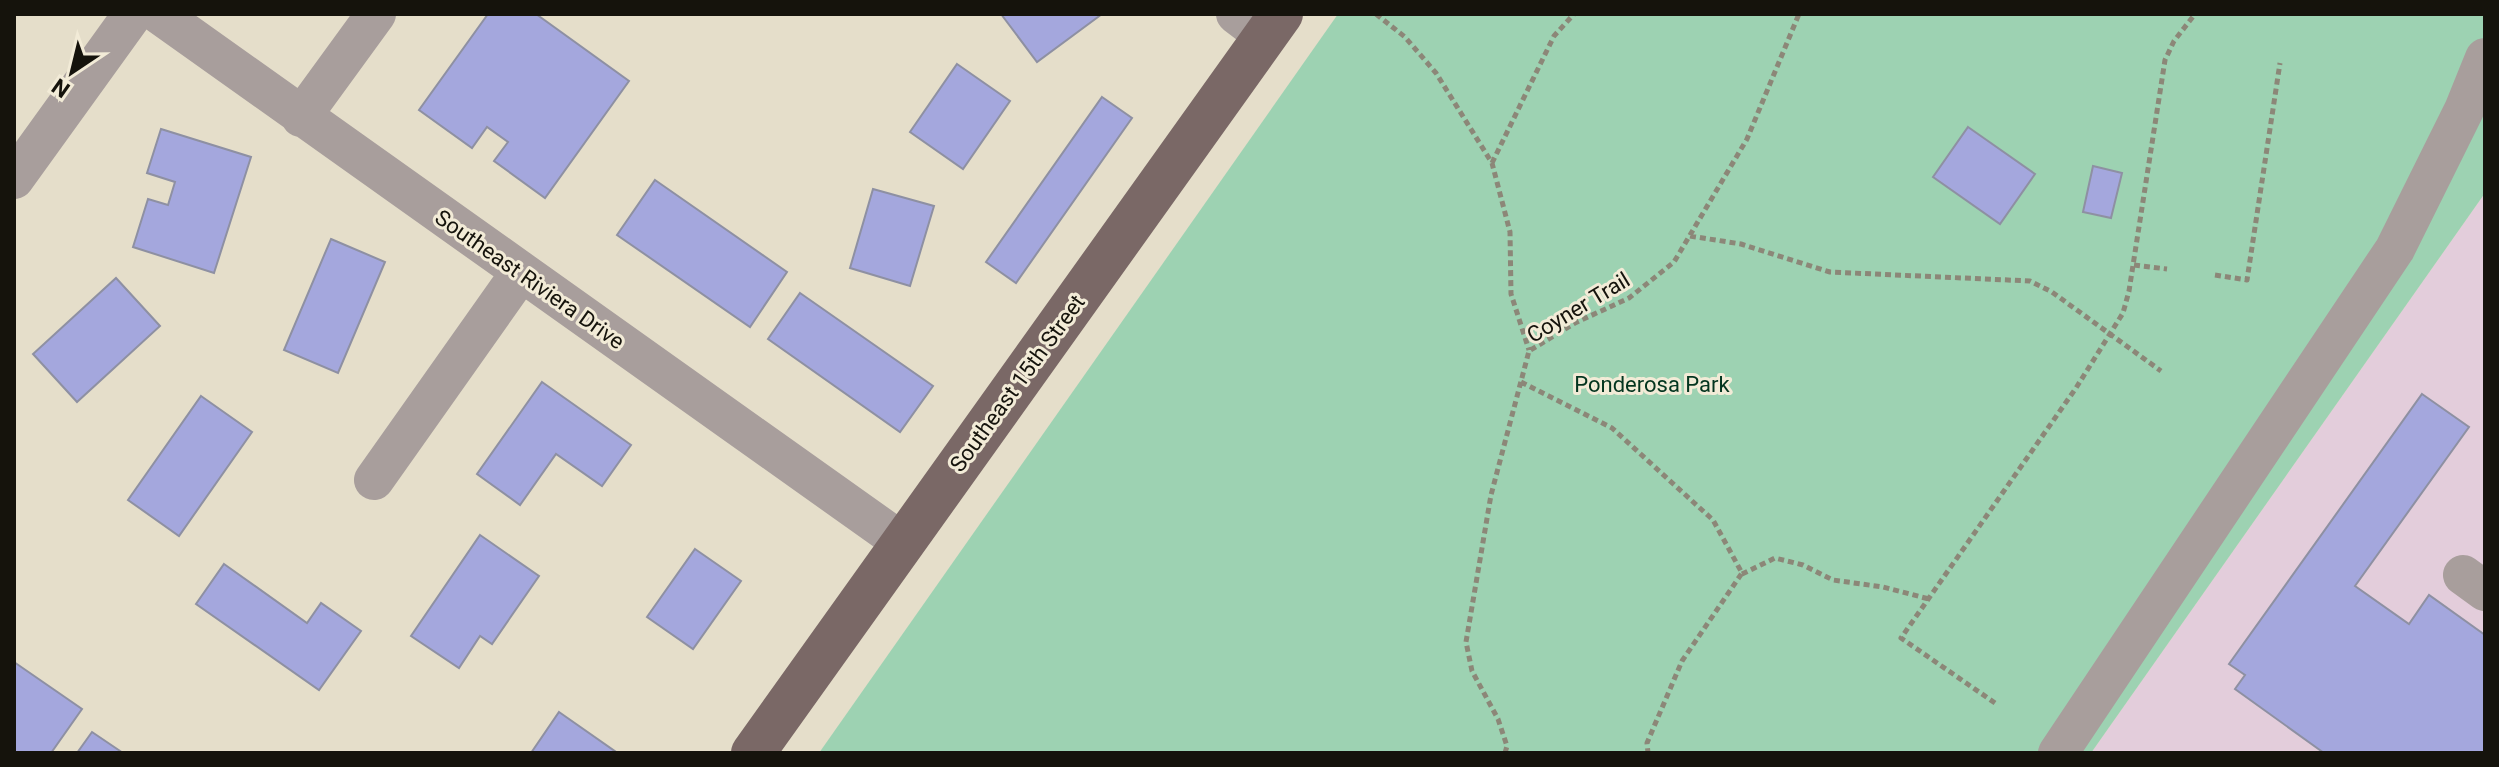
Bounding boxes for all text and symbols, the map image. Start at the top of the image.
north arrow [32,32,112,112]
text: N [47,73,74,103]
street label: Southeast Riviera Drive [430,205,629,354]
street label: Coyner Trail [1522,267,1634,348]
street label: Southeast 15th Street [945,290,1090,476]
park label: Ponderosa Park [1574,372,1731,397]

